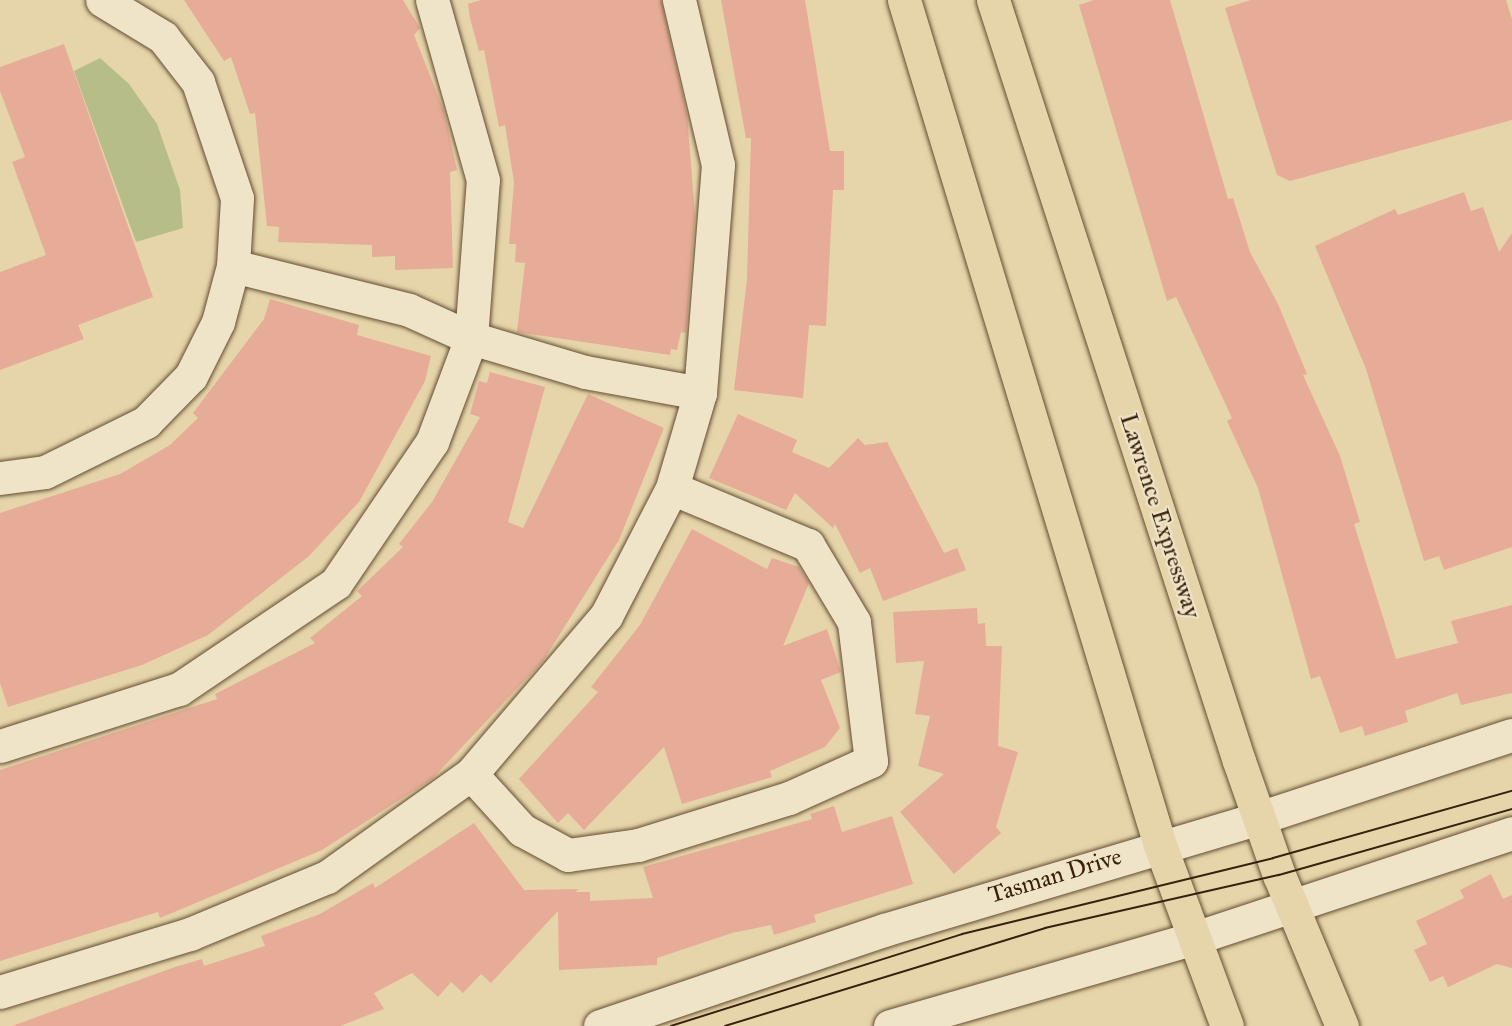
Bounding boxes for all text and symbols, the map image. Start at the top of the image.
street label: Lawrence Expressway [1113,410,1207,622]
street label: Tasman Drive [985,842,1125,910]

